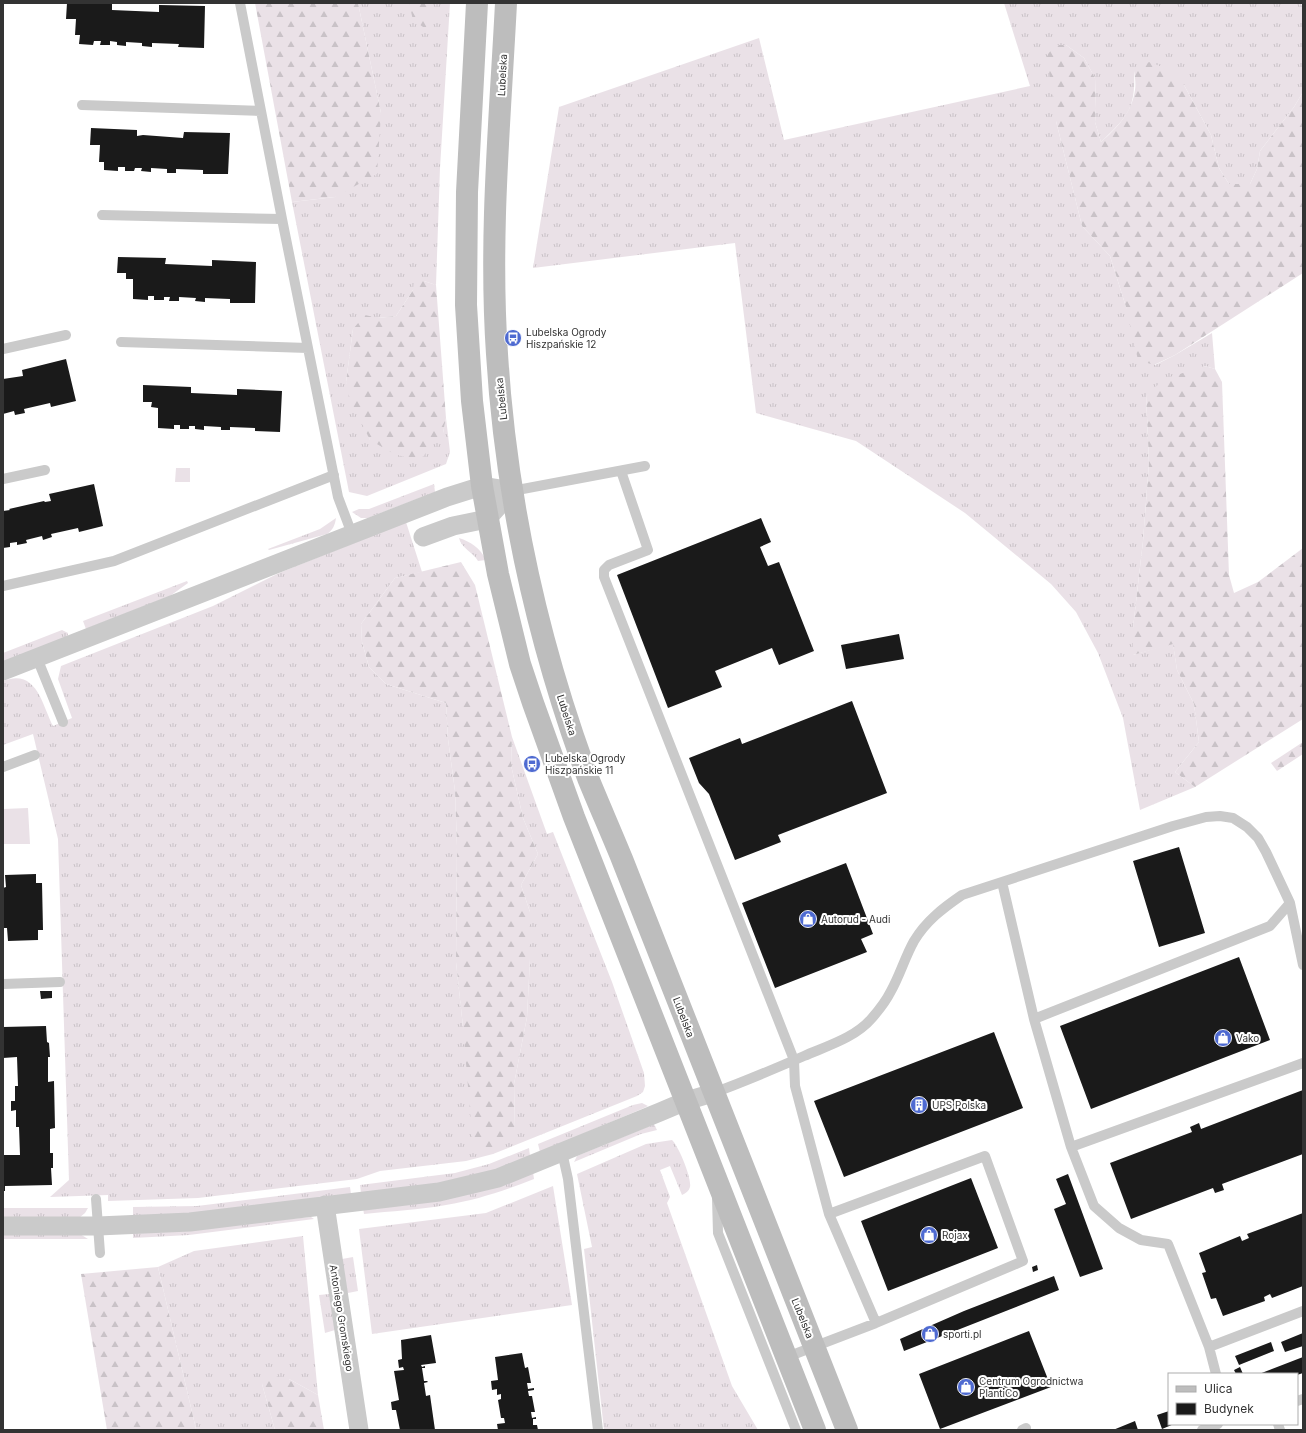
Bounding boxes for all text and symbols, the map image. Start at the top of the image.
street label: Lubelska [495,54,509,96]
place label: Lubelska Ogrody Hiszpańskie 12 [526,326,607,350]
bus stop icon: Lubelska Ogrody Hiszpańskie 12 [503,328,523,348]
street label: Lubelska [493,377,509,421]
street label: Lubelska [555,693,579,737]
place label: Lubelska Ogrody Hiszpańskie 11 [545,752,626,776]
bus stop icon: Lubelska Ogrody Hiszpańskie 11 [522,754,542,774]
shop icon: Autorud - Audi [798,909,818,929]
place label: Autorud - Audi [821,913,890,925]
street label: Lubelska [671,995,697,1039]
shop icon: Vako [1213,1028,1233,1048]
place label: Vako [1236,1032,1259,1044]
building icon: UPS Polska [909,1095,929,1115]
place label: UPS Polska [932,1099,986,1111]
shop icon: Rojax [919,1225,939,1245]
place label: Rojax [942,1229,968,1241]
street label: Antoniego Gromskiego [328,1264,356,1372]
street label: Lubelska [790,1296,816,1340]
shop icon: sporti.pl [920,1324,940,1344]
place label: sporti.pl [943,1328,981,1340]
legend [1168,1373,1298,1425]
place label: Centrum Ogrodnictwa PlantiCo [979,1375,1083,1399]
shop icon: Centrum Ogrodnictwa PlantiCo [956,1377,976,1397]
text: Ulica [1204,1381,1232,1396]
text: Budynek [1204,1401,1254,1416]

